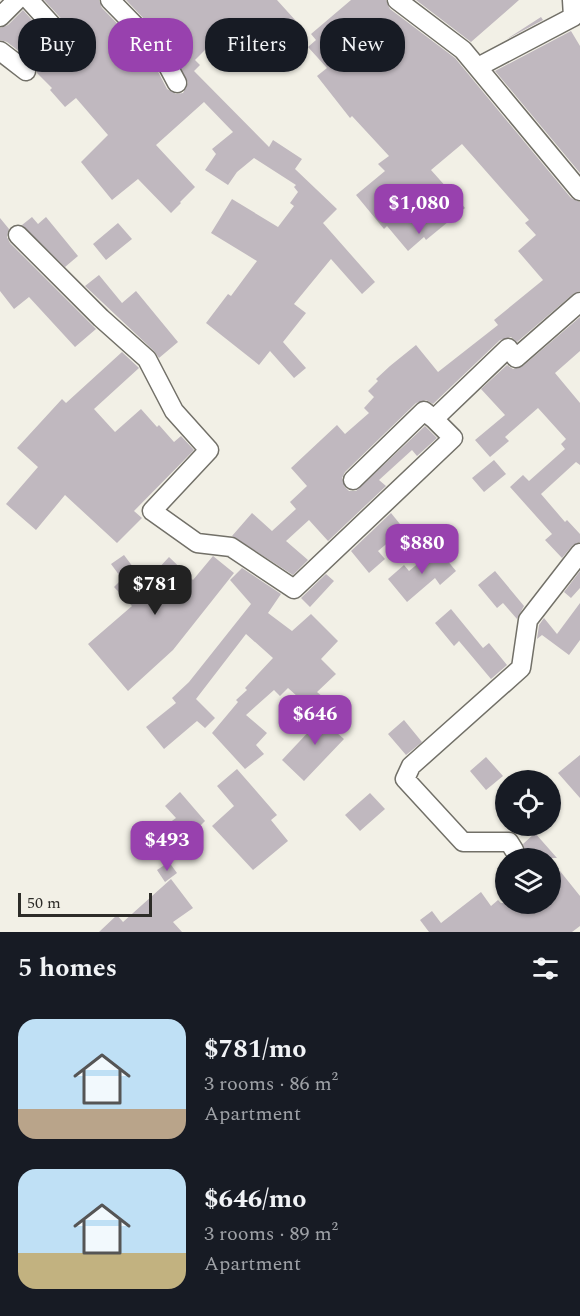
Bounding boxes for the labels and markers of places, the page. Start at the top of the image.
pin: $1,080 [370,184,468,235]
pin: $880 [386,524,458,575]
pin: $781 [119,565,191,616]
pin: $646 [279,695,351,746]
pin: $493 [131,821,203,872]

